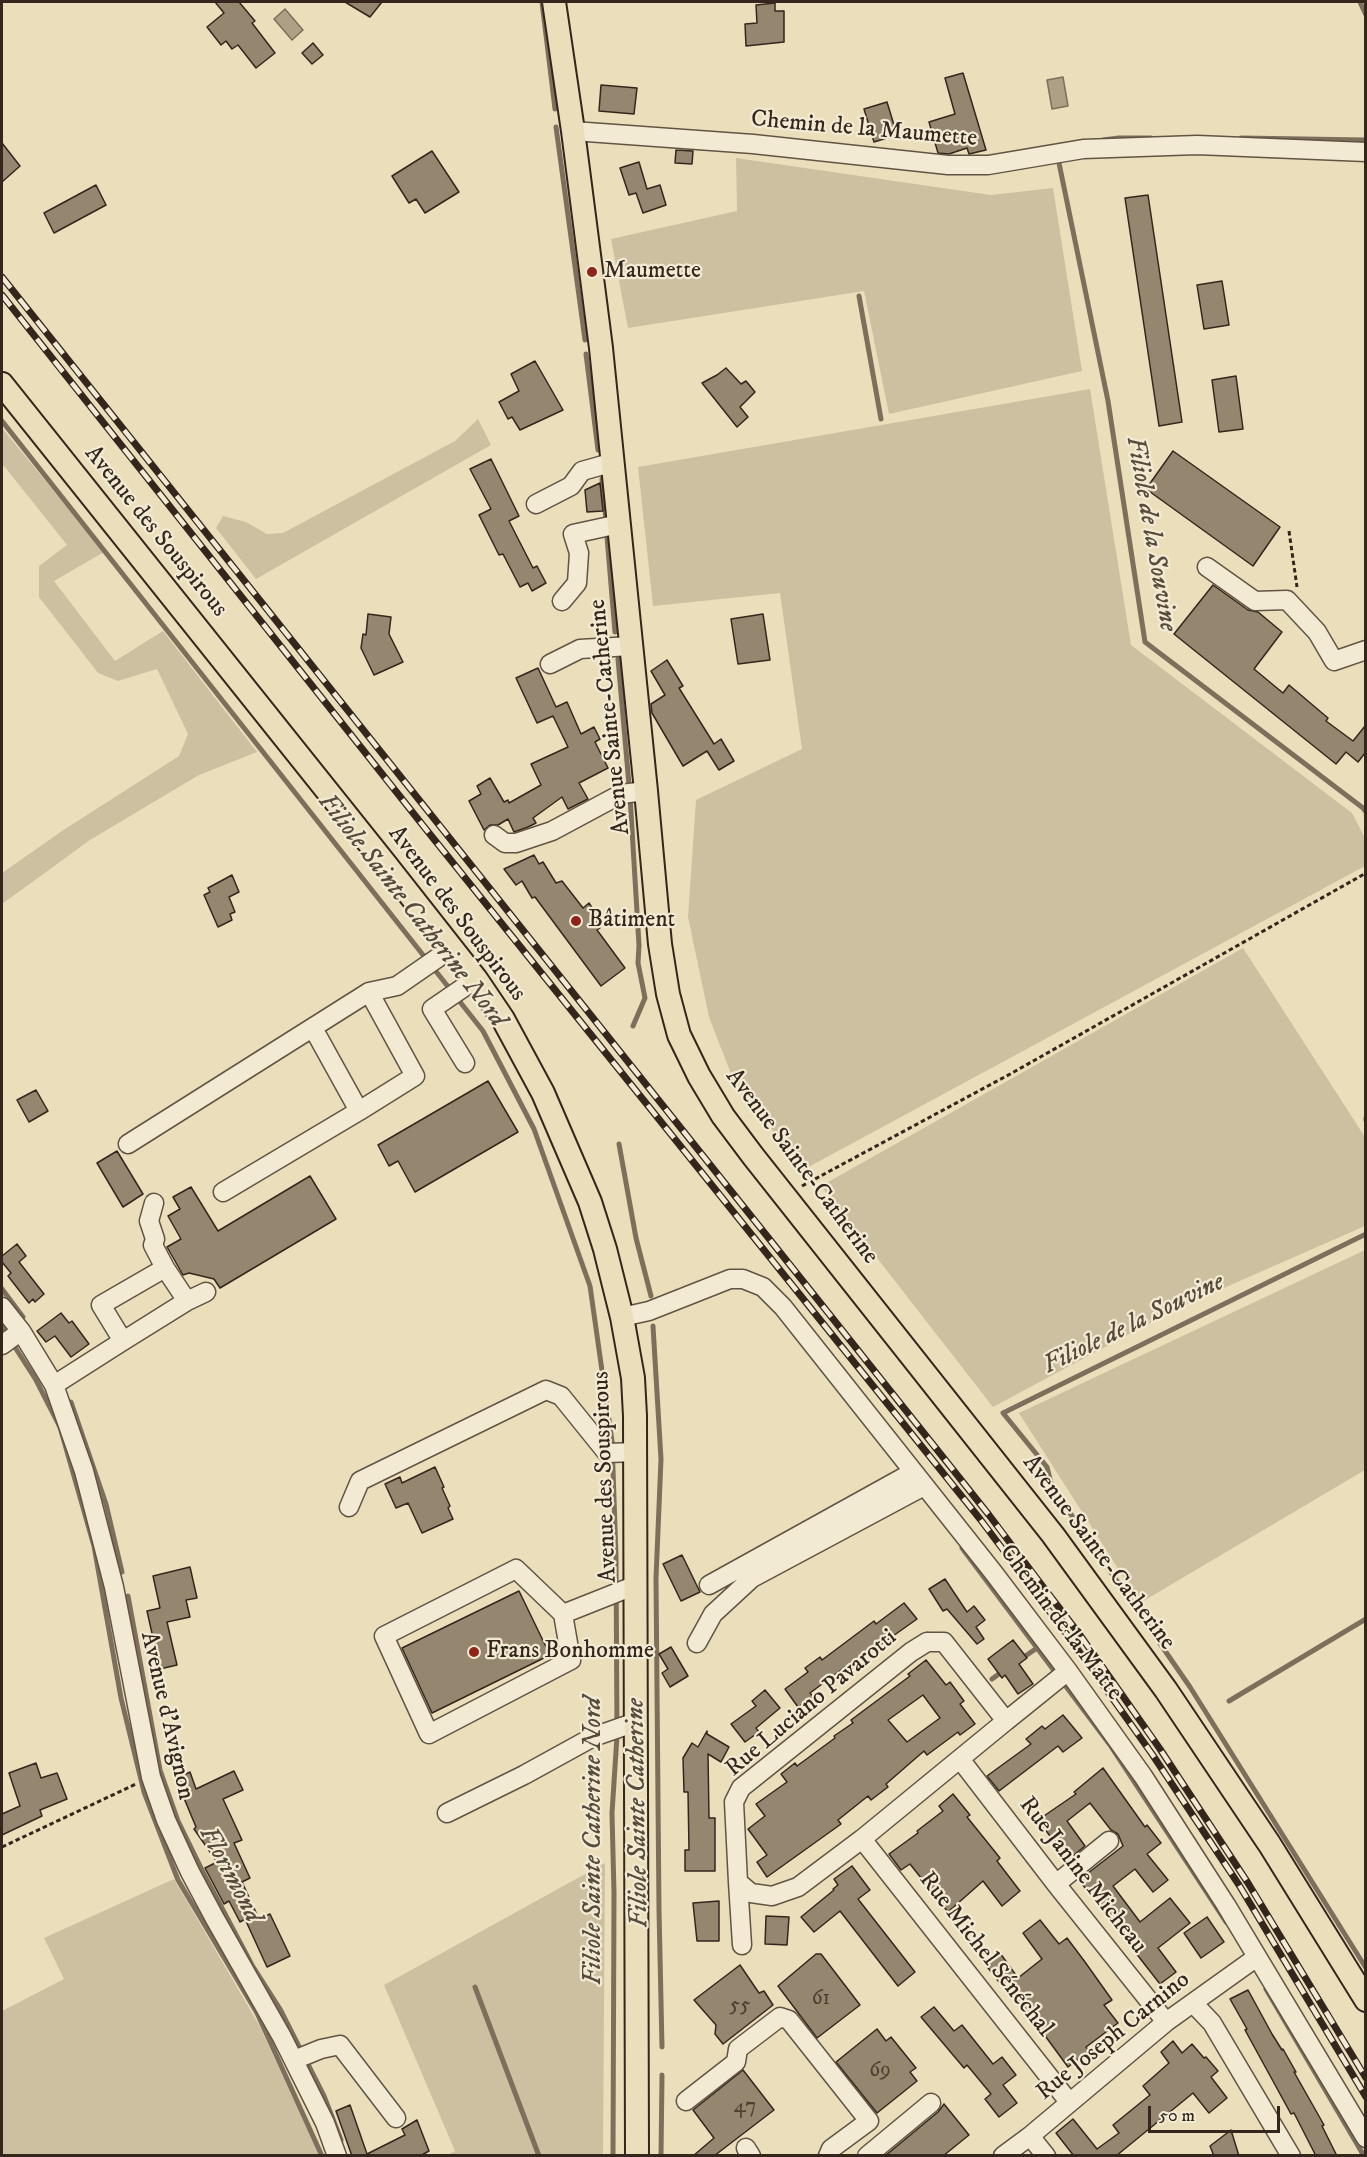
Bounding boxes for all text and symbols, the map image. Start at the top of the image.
street label: Chemin de la Maumette [750,106,978,154]
place label: Maumette [604,258,701,286]
marker: Maumette [585,265,599,279]
water label: Filiole de la Souvine [1117,434,1183,634]
street label: Avenue des Souspirous [77,441,233,623]
street label: Avenue Sainte-Catherine [584,598,638,836]
water label: Filiole Sainte Catherine Nord [310,788,512,1034]
street label: Avenue des Souspirous [381,821,531,1007]
place label: Bâtiment [588,907,675,935]
marker: Bâtiment [569,914,583,928]
street label: Avenue Sainte-Catherine [718,1064,884,1270]
water label: Filiole de la Souvine [1038,1268,1230,1382]
street label: Avenue des Souspirous [588,1371,624,1583]
street label: Avenue Sainte-Catherine [1015,1450,1181,1656]
street label: Chemin de la Matte [992,1540,1128,1706]
street label: Rue Luciano Pavarotti [721,1624,903,1784]
street label: Avenue d'Avignon [133,1629,199,1803]
place label: Frans Bonhomme [486,1638,654,1666]
marker: Frans Bonhomme [467,1645,481,1659]
water label: Filiole Sainte Catherine Nord [579,1697,611,1985]
water label: Filiole Sainte Catherine [621,1698,657,1928]
street label: Rue Janine Micheau [1012,1792,1152,1960]
water label: Florimond [191,1822,267,1928]
street label: Rue Michel Sénéchal [912,1867,1058,2043]
street label: Rue Joseph Carnino [1032,1966,1196,2108]
house number: 61 [812,1987,830,2013]
house number: 55 [730,1994,750,2020]
house number: 69 [869,2059,891,2085]
scale bar [1151,2094,1283,2132]
house number: 47 [734,2095,756,2121]
text: 50 m [1159,2105,1195,2127]

